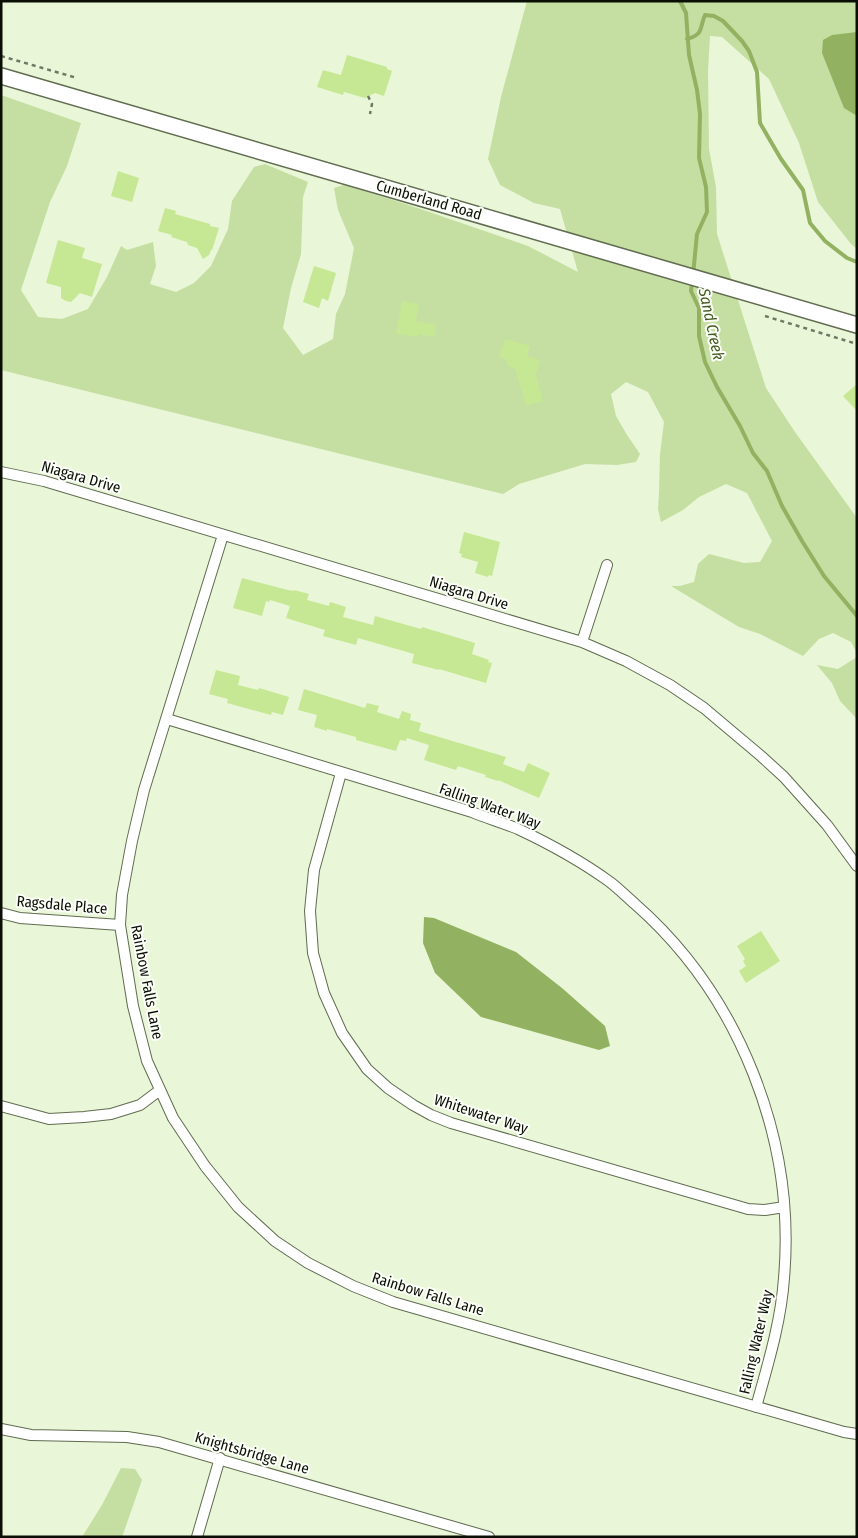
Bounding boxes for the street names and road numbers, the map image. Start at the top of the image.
street label: Cumberland Road [374,176,484,224]
street label: Niagara Drive [39,457,123,497]
street label: Niagara Drive [427,572,511,614]
street label: Falling Water Way [437,779,543,833]
street label: Ragsdale Place [16,892,108,918]
street label: Rainbow Falls Lane [127,923,167,1041]
street label: Whitewater Way [432,1090,530,1138]
street label: Rainbow Falls Lane [370,1268,486,1320]
street label: Falling Water Way [735,1288,777,1396]
street label: Knightsbridge Lane [193,1428,311,1478]

